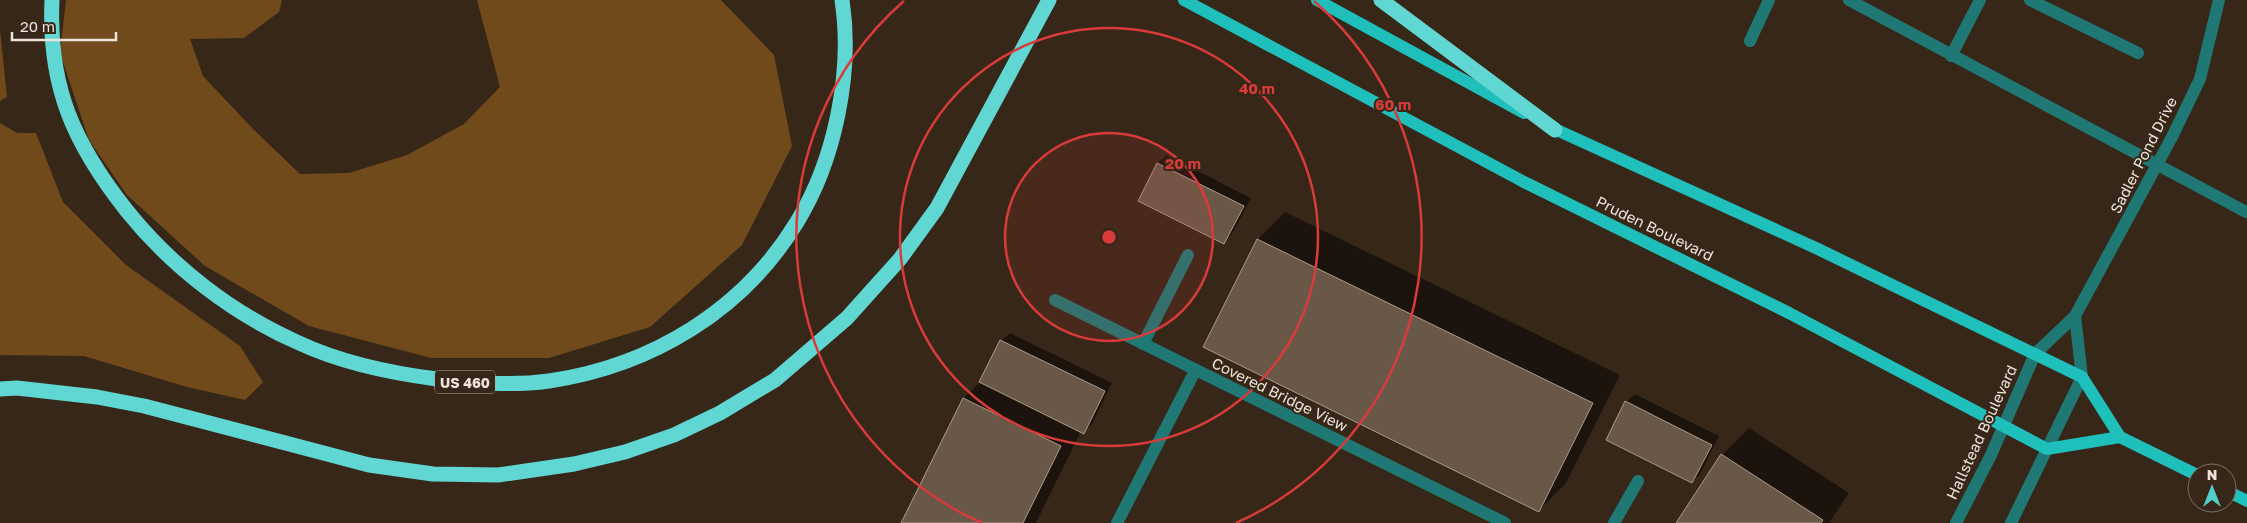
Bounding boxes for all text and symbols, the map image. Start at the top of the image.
scale bar [12,10,116,42]
text: 20 m [20,17,55,35]
text: 40 m [1239,79,1275,97]
street label: Sadler Pond Drive [2106,93,2180,216]
text: 60 m [1375,95,1411,113]
text: 20 m [1165,154,1201,172]
street label: Pruden Boulevard [1593,192,1717,264]
centre of rings [1100,228,1118,246]
street label: Covered Bridge View [1209,353,1351,435]
street label: Hallstead Boulevard [1942,362,2020,502]
road number: US 460 [435,371,495,394]
north arrow [2187,463,2237,513]
text: N [2207,466,2217,483]

